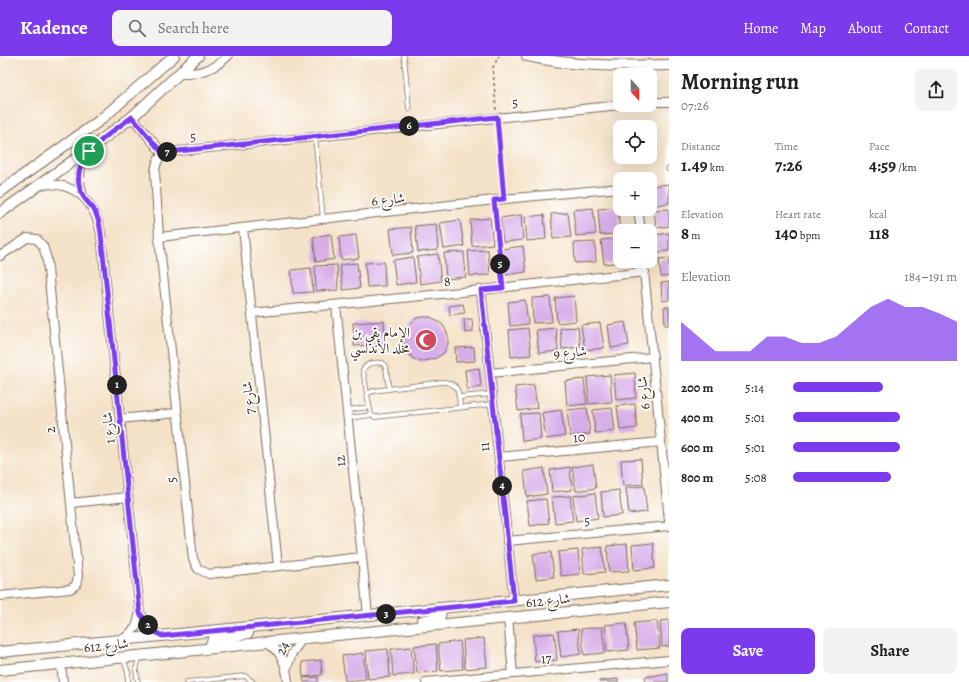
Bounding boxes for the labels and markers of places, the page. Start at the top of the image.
pin: 6 [399,116,419,136]
pin [72,134,106,168]
pin: 7 [157,142,177,162]
pin: 5 [490,254,510,274]
place label: الإمام بقي بن مخلد الأندلسي [350,323,411,362]
mosque icon: الإمام بقي بن مخلد الأندلسي [413,327,439,353]
pin: 1 [107,375,127,395]
pin: 4 [492,476,512,496]
pin: 3 [376,604,396,624]
pin: 2 [138,615,158,635]

